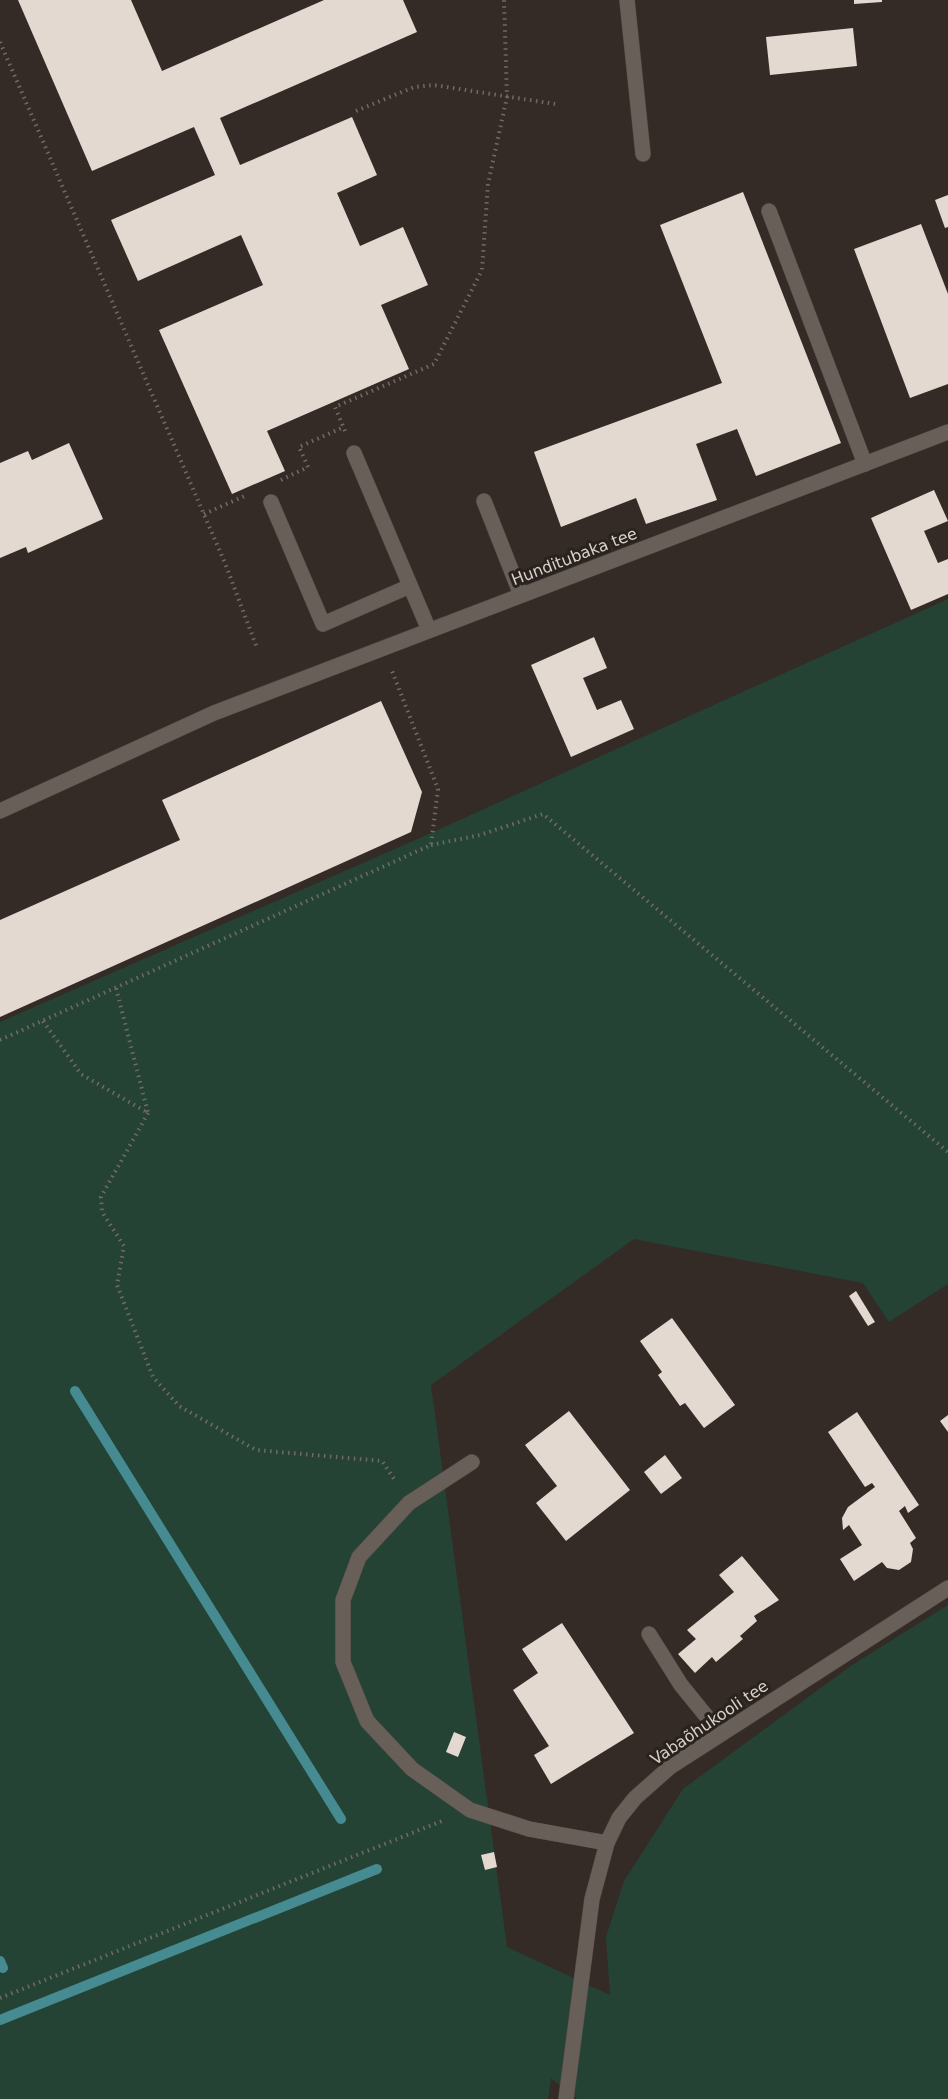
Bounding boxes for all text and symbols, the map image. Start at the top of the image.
street label: Hunditubaka tee [509,524,640,589]
street label: Vabaõhukooli tee [647,1676,772,1769]

